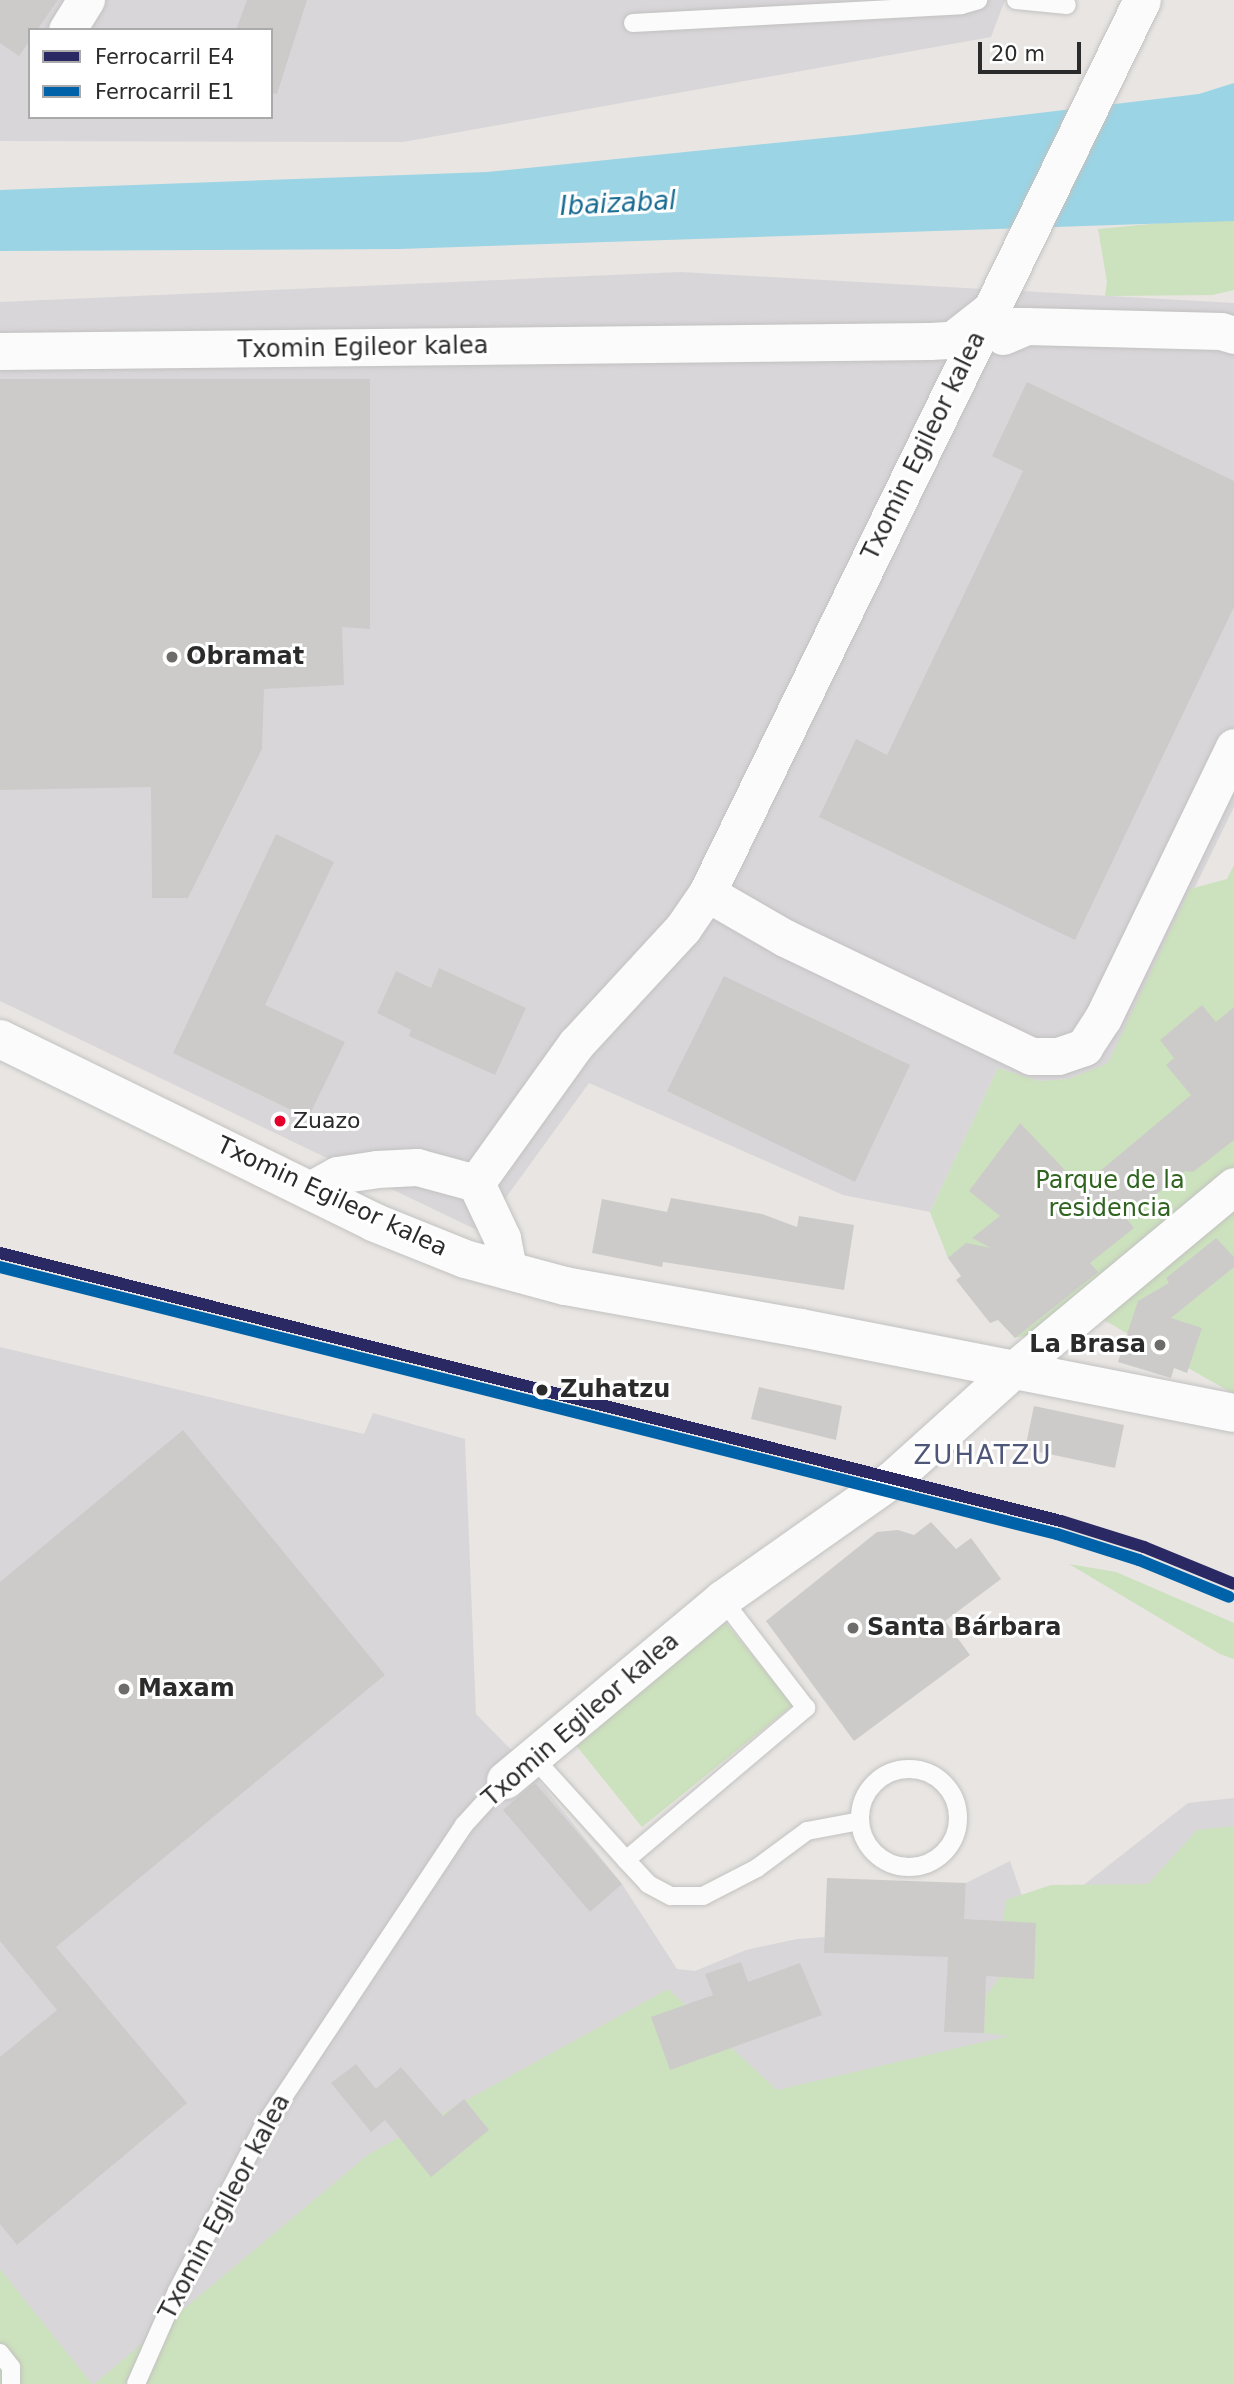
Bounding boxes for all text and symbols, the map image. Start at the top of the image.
legend [28,28,273,119]
scale bar [982,28,1085,72]
text: 20 m [991,42,1045,66]
text: Ferrocarril E4 [95,45,234,69]
text: Ferrocarril E1 [95,80,234,104]
water label: Ibaizabal [559,185,677,223]
street label: Txomin Egileor kalea [856,327,992,565]
street label: Txomin Egileor kalea [237,331,489,365]
place label: Obramat [186,643,304,671]
marker: Obramat [164,649,180,665]
place label: Zuazo [293,1108,361,1134]
marker: Zuazo [273,1114,287,1128]
street label: Txomin Egileor kalea [212,1131,452,1263]
park label: Parque de la residencia [1035,1167,1185,1223]
place label: La Brasa [1029,1331,1146,1359]
marker: La Brasa [1152,1337,1168,1353]
place label: Zuhatzu [560,1376,670,1404]
marker: Zuhatzu [530,1378,554,1402]
district label: ZUHATZU [914,1440,1052,1472]
place label: Santa Bárbara [867,1614,1061,1642]
marker: Santa Bárbara [845,1620,861,1636]
street label: Txomin Egileor kalea [477,1627,685,1813]
place label: Maxam [138,1675,235,1703]
marker: Maxam [116,1681,132,1697]
street label: Txomin Egileor kalea [153,2090,297,2324]

